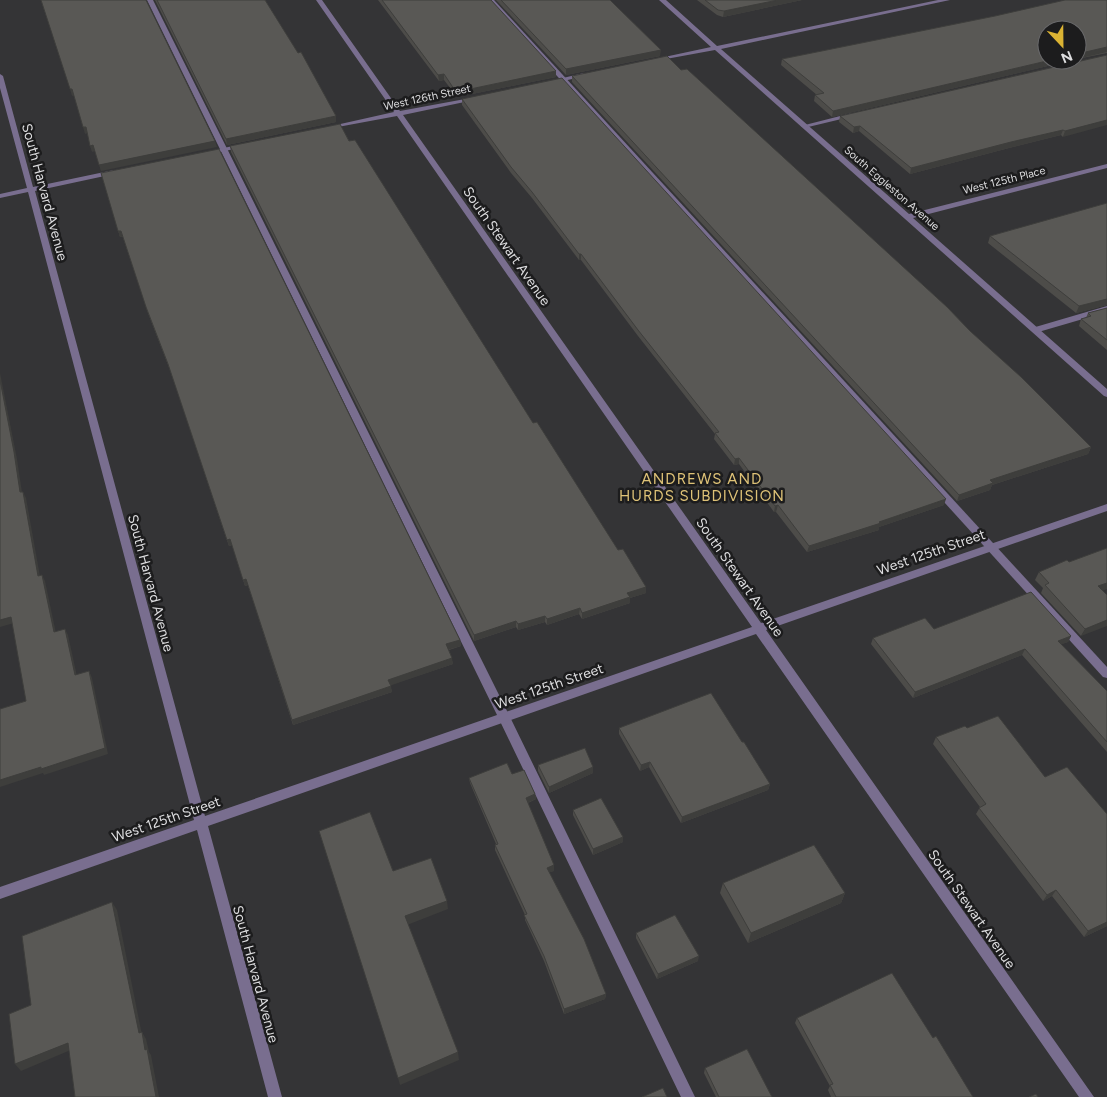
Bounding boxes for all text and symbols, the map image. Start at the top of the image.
north arrow [1037,20,1087,70]
text: N [1058,47,1075,66]
street label: West 126th Street [382,82,472,113]
street label: South Harvard Avenue [18,122,71,263]
street label: South Eggleston Avenue [841,144,942,233]
street label: West 125th Place [962,164,1047,197]
street label: South Stewart Avenue [459,184,554,309]
district label: ANDREWS AND HURDS SUBDIVISION [619,470,785,505]
street label: South Harvard Avenue [124,513,177,654]
street label: South Stewart Avenue [692,515,787,640]
street label: West 125th Street [875,526,987,579]
street label: West 125th Street [493,660,605,713]
street label: West 125th Street [110,793,222,846]
street label: South Stewart Avenue [924,847,1019,972]
street label: South Harvard Avenue [229,904,282,1045]

